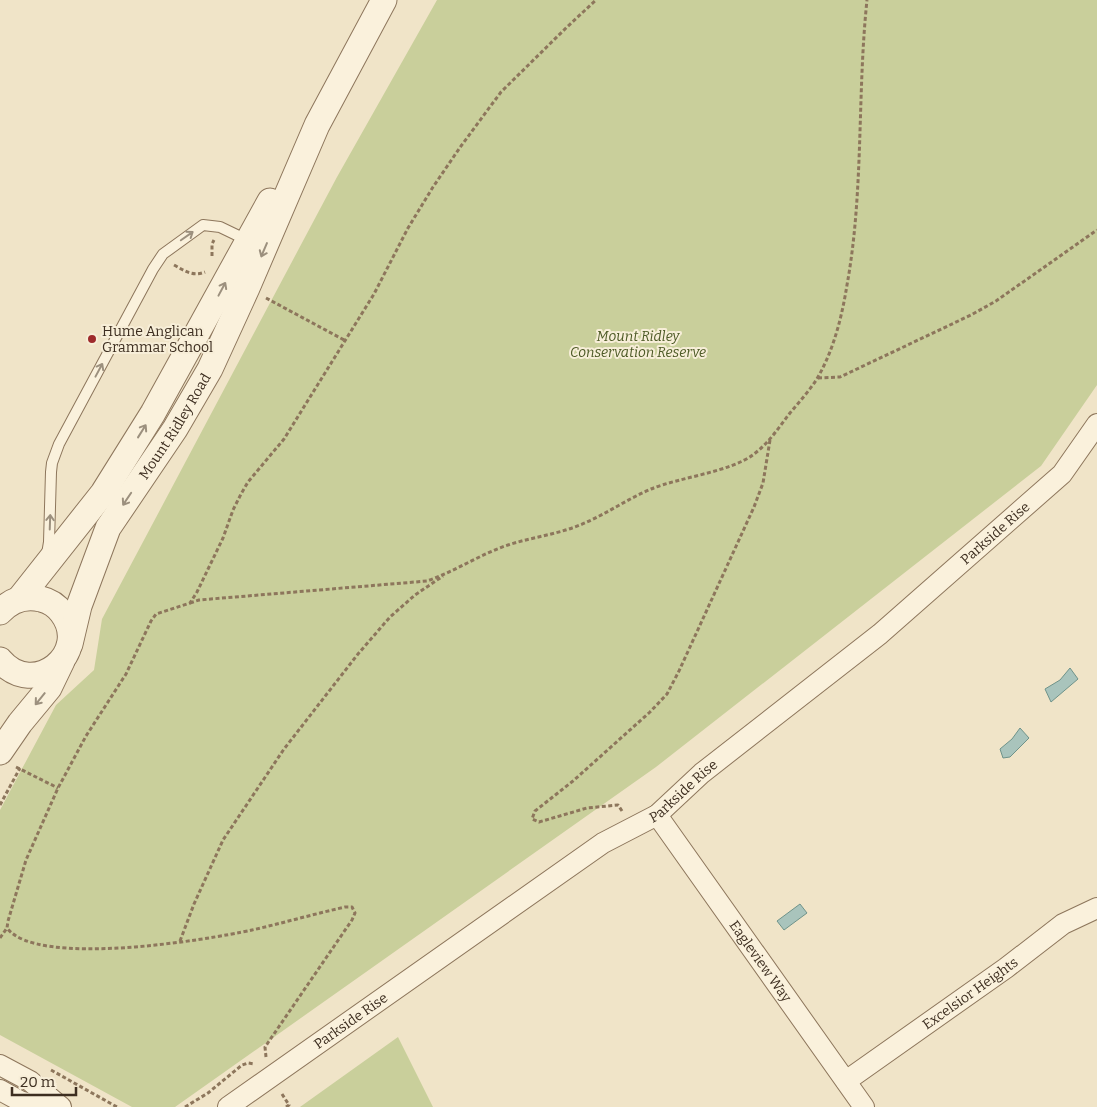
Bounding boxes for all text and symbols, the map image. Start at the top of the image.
one-way arrow [180,231,194,241]
one-way arrow [258,242,268,257]
one-way arrow [217,281,227,296]
place label: Hume Anglican Grammar School [102,323,213,356]
park label: Mount Ridley Conservation Reserve [570,328,706,361]
marker: Hume Anglican Grammar School [86,333,98,345]
one-way arrow [94,363,104,378]
street label: Mount Ridley Road [135,370,214,482]
one-way arrow [138,424,148,438]
one-way arrow [122,492,132,506]
street label: Parkside Rise [957,498,1033,568]
one-way arrow [45,514,55,530]
one-way arrow [35,692,46,705]
street label: Parkside Rise [646,756,721,826]
street label: Eagleview Way [726,917,796,1006]
street label: Excelsior Heights [919,954,1021,1033]
street label: Parkside Rise [310,989,391,1052]
scale bar [12,1064,76,1096]
text: 20 m [20,1073,56,1091]

